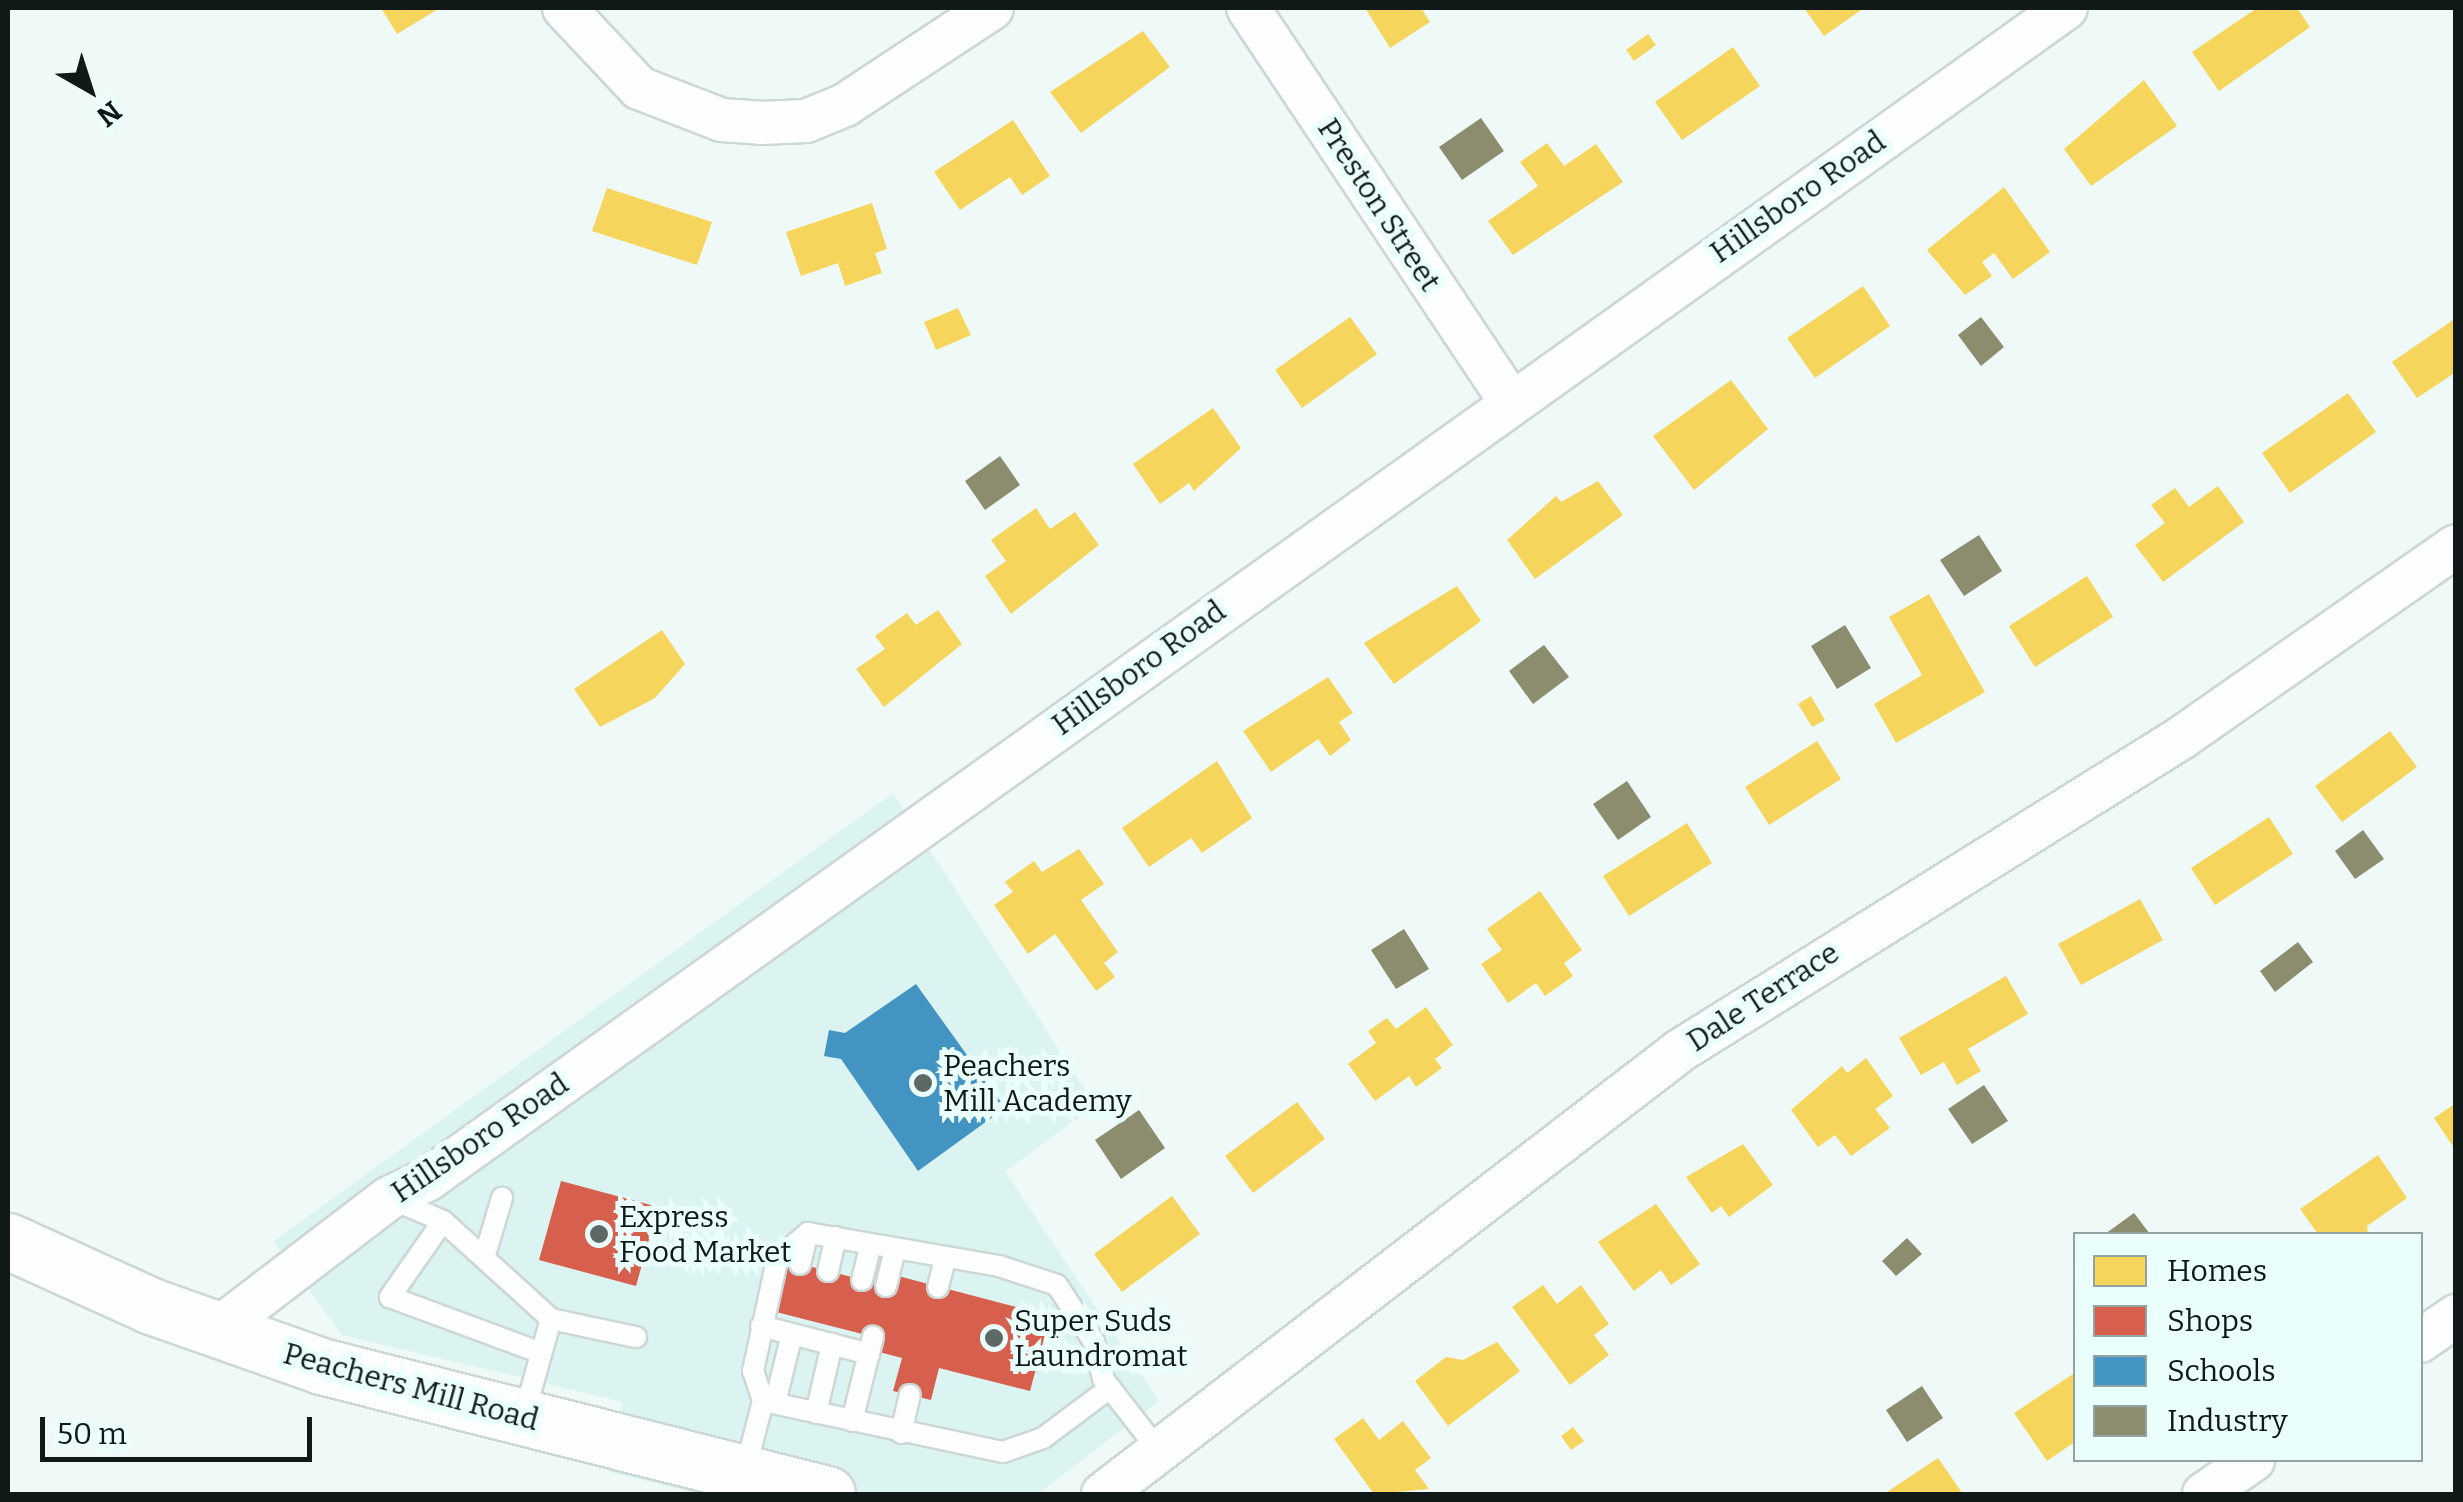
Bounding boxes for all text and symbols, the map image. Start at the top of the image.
north arrow [40,40,140,140]
text: N [90,94,128,133]
street label: Preston Street [1310,112,1448,298]
street label: Hillsboro Road [1704,123,1892,271]
street label: Hillsboro Road [1045,593,1233,743]
street label: Dale Terrace [1680,935,1846,1059]
place label: Peachers Mill Academy [943,1048,1132,1118]
street label: Hillsboro Road [385,1066,575,1210]
marker: Peachers Mill Academy [912,1072,934,1094]
place label: Express Food Market [619,1199,791,1270]
marker: Express Food Market [588,1223,610,1245]
legend [2073,1232,2423,1462]
text: Homes [2167,1253,2267,1289]
place label: Super Suds Laundromat [1014,1303,1188,1374]
text: Shops [2167,1303,2253,1339]
marker: Super Suds Laundromat [983,1327,1005,1349]
street label: Peachers Mill Road [279,1336,543,1438]
text: Schools [2167,1353,2276,1389]
scale bar [45,1397,318,1459]
text: Industry [2167,1403,2288,1439]
text: 50 m [57,1416,127,1452]

